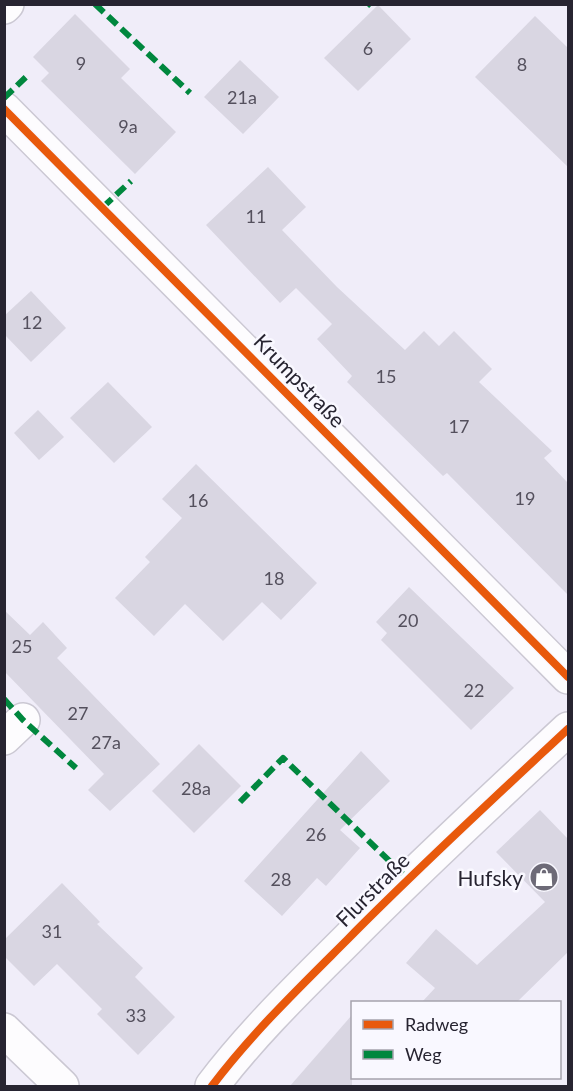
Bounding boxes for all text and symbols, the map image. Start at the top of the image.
house number: 6 [363,37,373,59]
house number: 9 [76,52,86,74]
house number: 8 [517,53,527,75]
house number: 21a [227,86,257,108]
house number: 9a [118,115,138,137]
house number: 11 [246,205,266,227]
house number: 12 [22,311,42,333]
street label: Krumpstraße [249,328,351,432]
house number: 15 [376,365,396,387]
house number: 17 [449,415,469,437]
house number: 19 [515,487,535,509]
house number: 16 [188,489,208,511]
house number: 18 [264,567,284,589]
house number: 20 [398,609,418,631]
house number: 25 [12,635,32,657]
house number: 22 [464,679,484,701]
house number: 27 [68,702,88,724]
house number: 27a [91,731,121,753]
house number: 28a [181,777,211,799]
house number: 26 [306,823,326,845]
street label: Flurstraße [330,847,414,931]
shop icon: Hufsky [528,861,560,893]
place label: Hufsky [458,865,523,890]
house number: 28 [271,868,291,890]
house number: 31 [42,920,62,942]
legend [351,1001,561,1079]
house number: 33 [126,1004,146,1026]
text: Radweg [405,1013,468,1035]
text: Weg [405,1043,442,1065]

